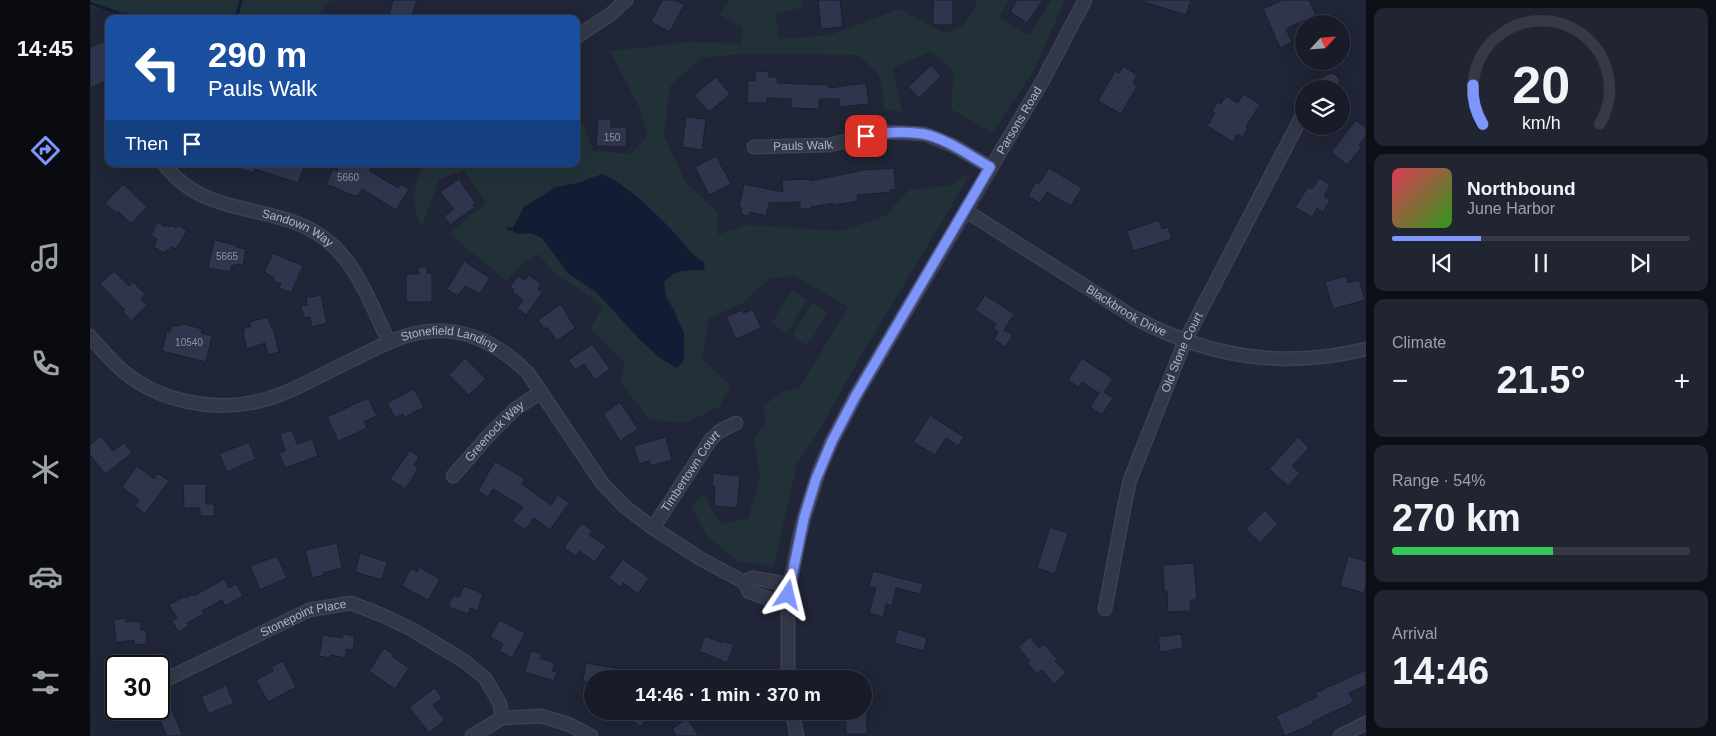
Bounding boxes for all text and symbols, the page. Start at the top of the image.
north arrow [1295,15,1350,70]
map controls [1295,15,1350,135]
icon: left [125,35,190,100]
text: 290 m [208,35,307,74]
text: 14:45 [17,36,73,61]
text: 20 [1512,56,1570,114]
text: Pauls Walk [208,76,317,101]
button: layers [1295,80,1350,135]
street label: Parsons Road [994,84,1045,157]
text: km/h [1522,113,1560,133]
pin [845,115,887,157]
icon: arrive [852,122,880,150]
icon: arrive [178,130,206,158]
house number: 150 [604,132,621,143]
icon: directions [28,133,63,168]
text: Then [125,133,168,154]
street label: Pauls Walk [773,137,835,153]
house number: 5660 [337,172,360,183]
text: Northbound [1467,178,1576,199]
text: June Harbor [1467,200,1555,217]
street label: Sandown Way [260,206,336,250]
icon: music [28,240,63,275]
icon: previous [1428,249,1456,277]
icon: pause [1527,249,1555,277]
icon: next [1626,249,1654,277]
house number: 5665 [216,251,239,262]
street label: Blackbrook Drive [1084,282,1169,339]
street label: Old Stone Court [1158,309,1206,395]
street label: Stonefield Landing [399,324,500,354]
text: Climate [1392,334,1446,351]
house number: 10540 [175,337,203,348]
icon: phone [28,346,63,381]
text: 21.5° [1496,359,1586,401]
text: − [1392,365,1408,396]
text: + [1674,365,1690,396]
street label: Greenock Way [462,398,527,465]
street label: Timbertown Court [658,427,723,515]
icon: climate [28,452,63,487]
text: Range · 54% [1392,472,1485,489]
text: 270 km [1392,497,1521,539]
icon: car [28,559,63,594]
position arrow [761,568,813,620]
street label: Stonepoint Place [258,597,348,640]
text: Arrival [1392,625,1437,642]
text: 14:46 [1392,650,1489,692]
speed limit sign: 30 [105,655,170,720]
icon: filters [28,665,63,700]
text: 14:46 · 1 min · 370 m [635,684,821,705]

